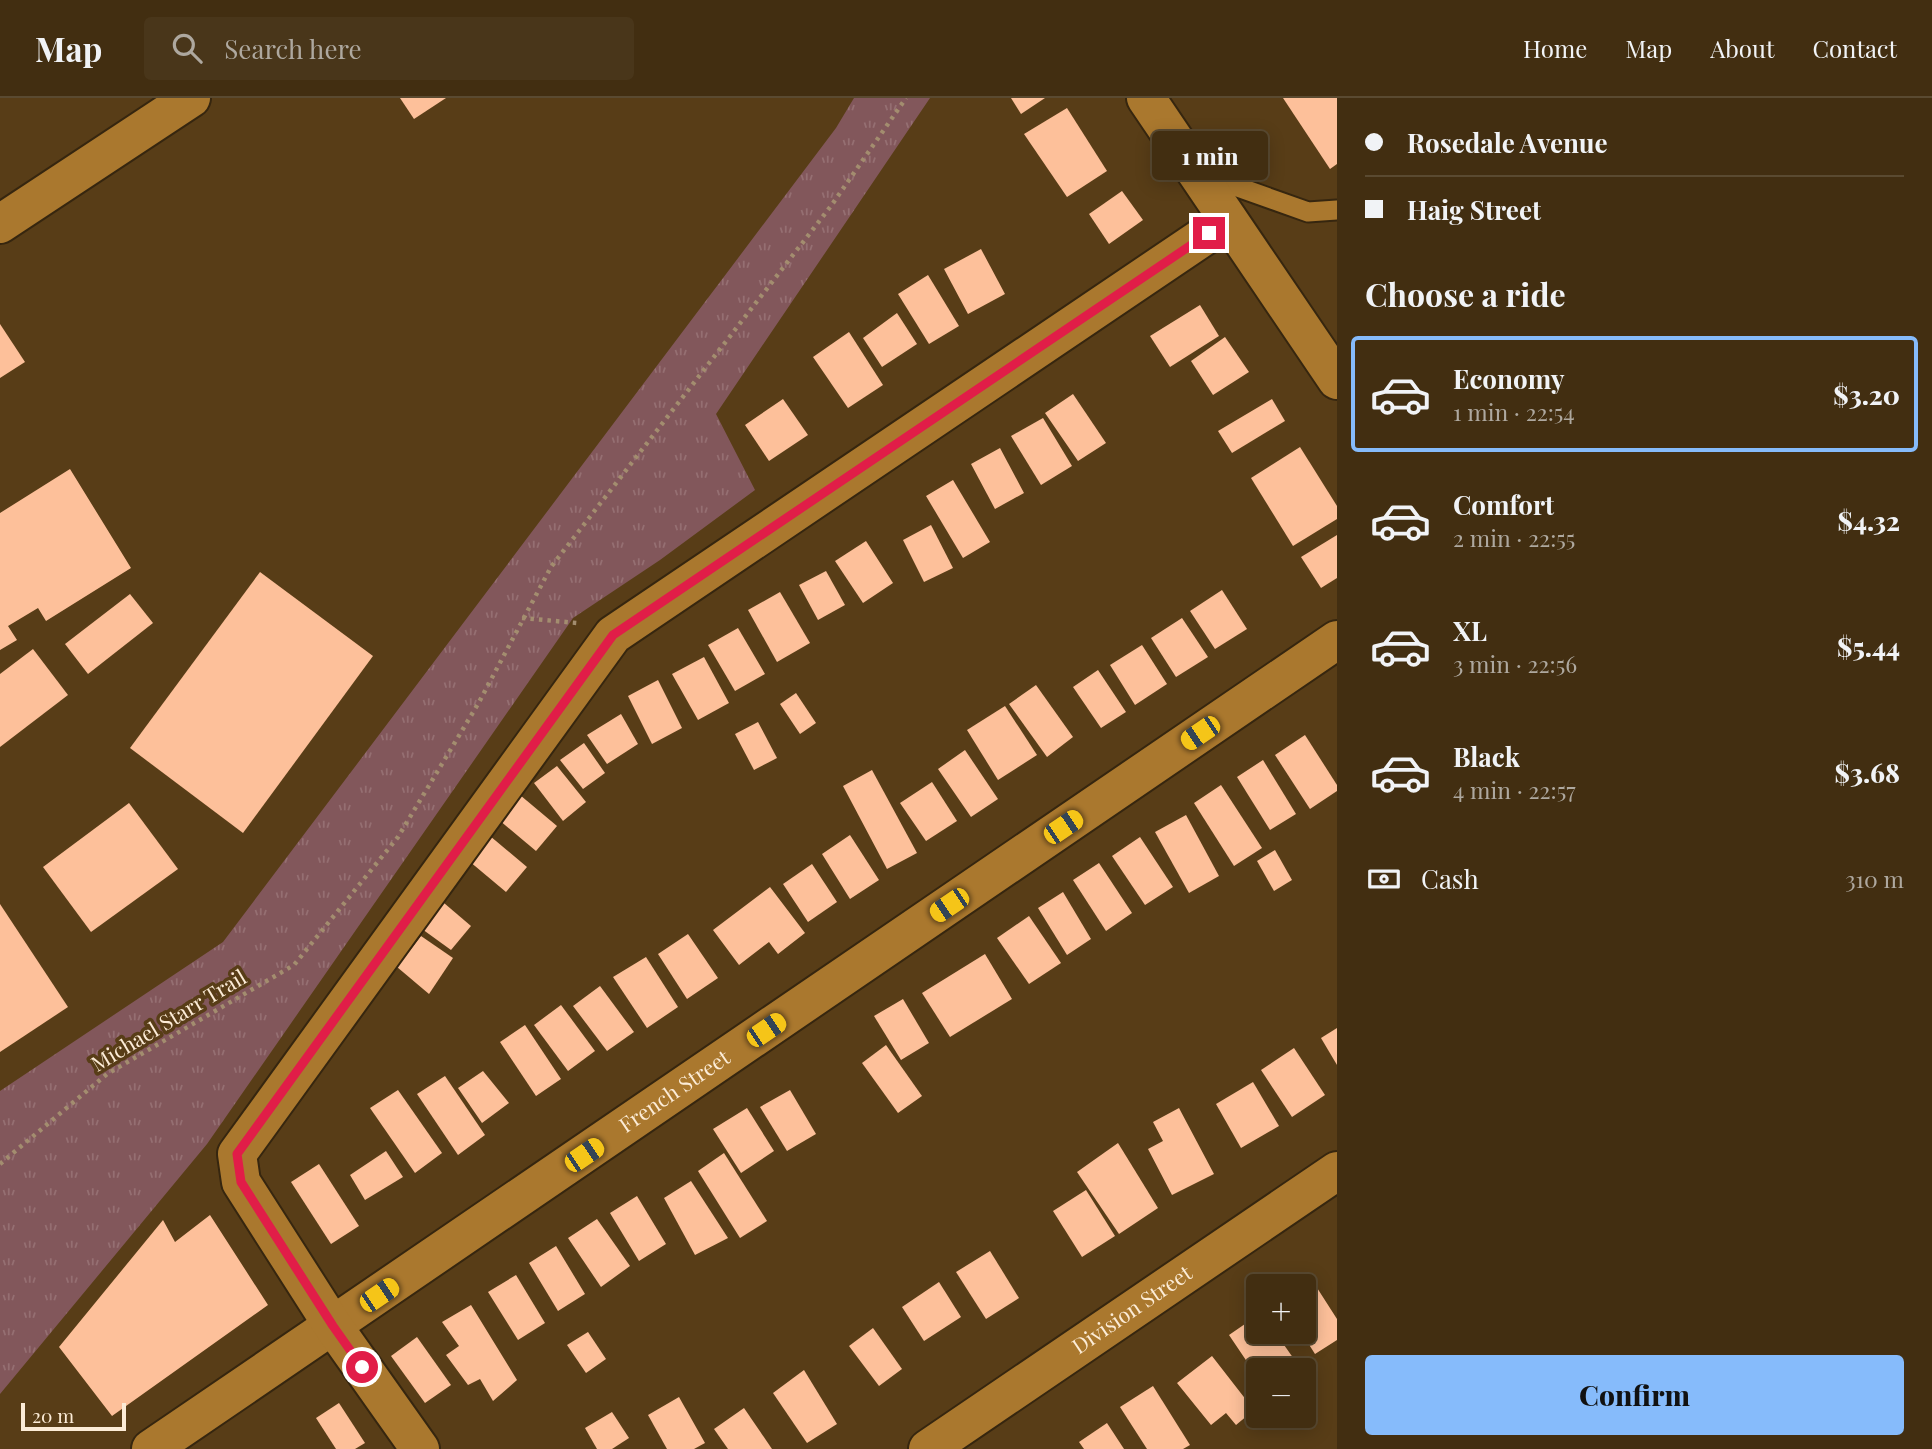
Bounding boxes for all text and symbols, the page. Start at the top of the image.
search box [144,17,634,80]
text: Map [35,26,102,70]
icon: search [168,29,206,67]
text: Search here [224,31,362,66]
text: Home [1523,32,1587,64]
text: Map [1625,32,1672,64]
text: About [1710,32,1774,64]
text: Contact [1812,32,1897,64]
text: Rosedale Avenue [1407,125,1608,160]
callout: 1 min [1151,131,1267,180]
text: 1 min [1182,140,1238,171]
text: Haig Street [1407,192,1541,227]
route end [1193,217,1225,249]
text: Choose a ride [1365,272,1566,315]
text: Economy [1453,361,1564,396]
icon: car [1369,363,1432,426]
text: $3.20 [1833,377,1900,412]
text: 1 min · 22:54 [1453,396,1575,427]
text: Comfort [1453,487,1554,522]
icon: car [1369,489,1432,552]
text: $4.32 [1838,503,1900,538]
text: 2 min · 22:55 [1453,522,1575,553]
text: XL [1453,613,1487,648]
icon: car [1369,615,1432,678]
text: $5.44 [1837,629,1900,664]
text: 3 min · 22:56 [1453,648,1577,679]
car [1177,713,1224,753]
text: Black [1453,739,1520,774]
icon: car [1369,741,1432,804]
text: $3.68 [1835,755,1900,790]
text: 4 min · 22:57 [1453,774,1576,805]
car [1040,807,1087,847]
icon: cash [1365,860,1403,898]
text: Cash [1421,861,1479,896]
text: 310 m [1845,863,1904,894]
car [926,885,973,925]
street label: Michael Starr Trail [85,962,251,1077]
car [743,1010,790,1050]
street label: French Street [613,1042,735,1138]
car [561,1135,608,1175]
street label: Division Street [1066,1258,1197,1359]
map controls [1246,1274,1316,1428]
button: + [1246,1274,1316,1344]
car [356,1275,403,1315]
route start [346,1351,378,1383]
button: Confirm [1365,1355,1904,1435]
button: − [1246,1358,1316,1428]
scale bar [21,1400,126,1432]
text: 20 m [32,1402,74,1428]

